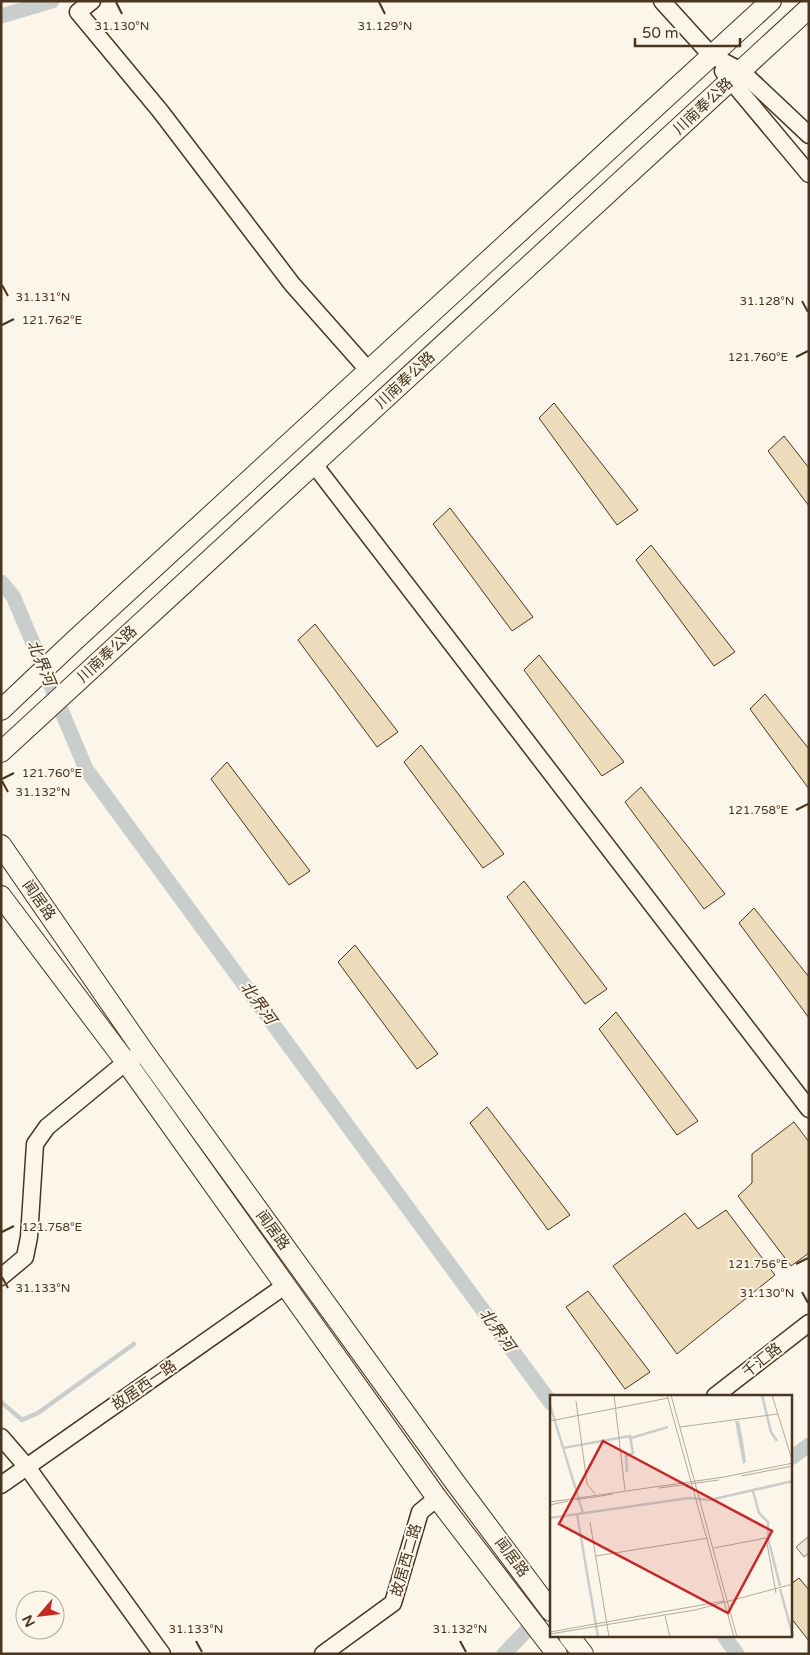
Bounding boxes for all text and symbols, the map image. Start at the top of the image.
scale bar [635,15,740,47]
text: 31.130°N [95,19,149,33]
text: 31.129°N [358,19,412,33]
text: 50 m [642,24,679,42]
street label: 川南奉公路 [669,74,737,138]
text: 31.131°N [16,290,70,304]
text: 31.128°N [740,294,794,308]
text: 121.762°E [22,313,83,327]
street label: 川南奉公路 [371,348,439,412]
text: 121.760°E [728,350,789,364]
street label: 川南奉公路 [73,622,141,686]
water label: 北界河 [22,637,61,692]
text: 121.760°E [22,766,83,780]
text: 31.132°N [16,785,70,799]
text: 121.758°E [728,803,789,817]
street label: 闻居路 [19,876,59,924]
water label: 北界河 [236,978,282,1031]
street label: 闻居路 [252,1207,294,1253]
text: 121.758°E [22,1220,83,1234]
text: 121.756°E [728,1257,788,1271]
text: 31.133°N [16,1281,70,1295]
text: 31.130°N [740,1286,794,1300]
water label: 北界河 [475,1305,521,1358]
street label: 千汇路 [739,1339,785,1381]
street label: 故居西一路 [108,1356,180,1414]
inset map [550,1395,792,1638]
street label: 故居西二路 [387,1521,425,1599]
street label: 闻居路 [491,1534,533,1580]
north arrow [15,1590,65,1640]
text: N [19,1612,39,1630]
text: 31.133°N [169,1622,223,1636]
text: 31.132°N [433,1622,487,1636]

